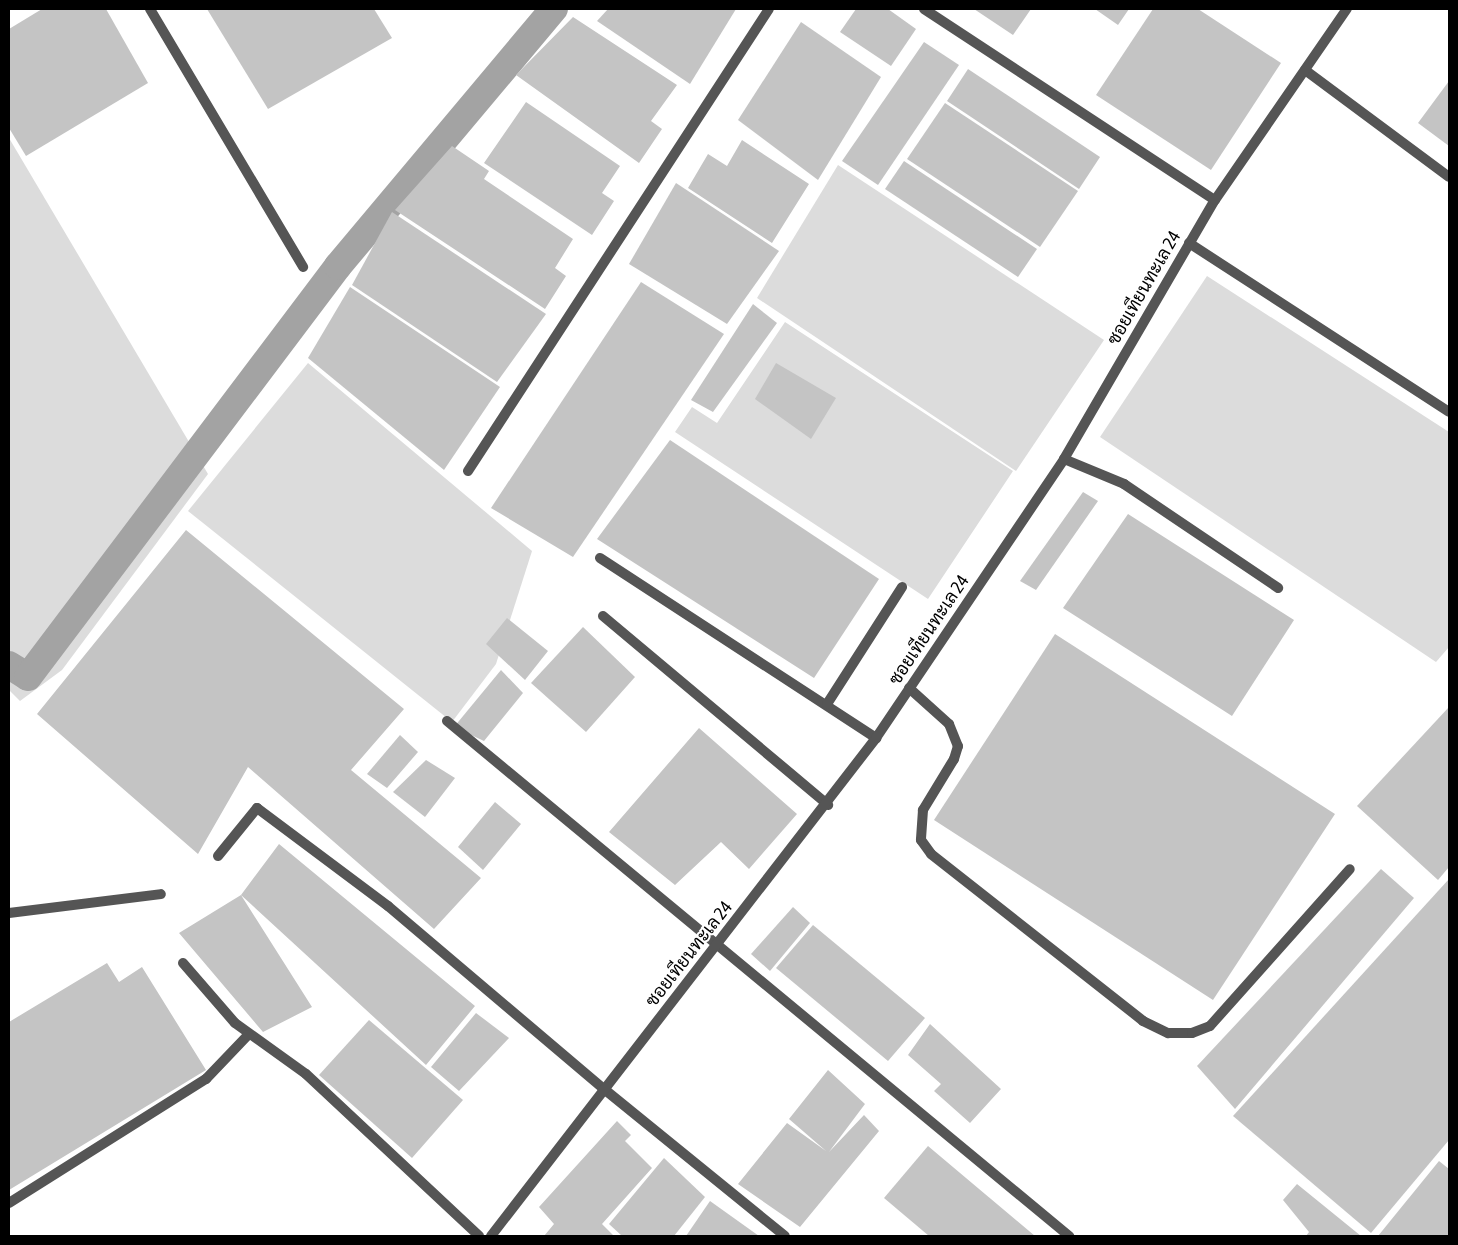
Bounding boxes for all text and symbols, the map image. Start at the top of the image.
street label: ซอยเทียนทะเล 24 [1103,227,1185,349]
street label: ซอยเทียนทะเล 24 [884,571,974,689]
street label: ซอยเทียนทะเล 24 [641,897,737,1011]

